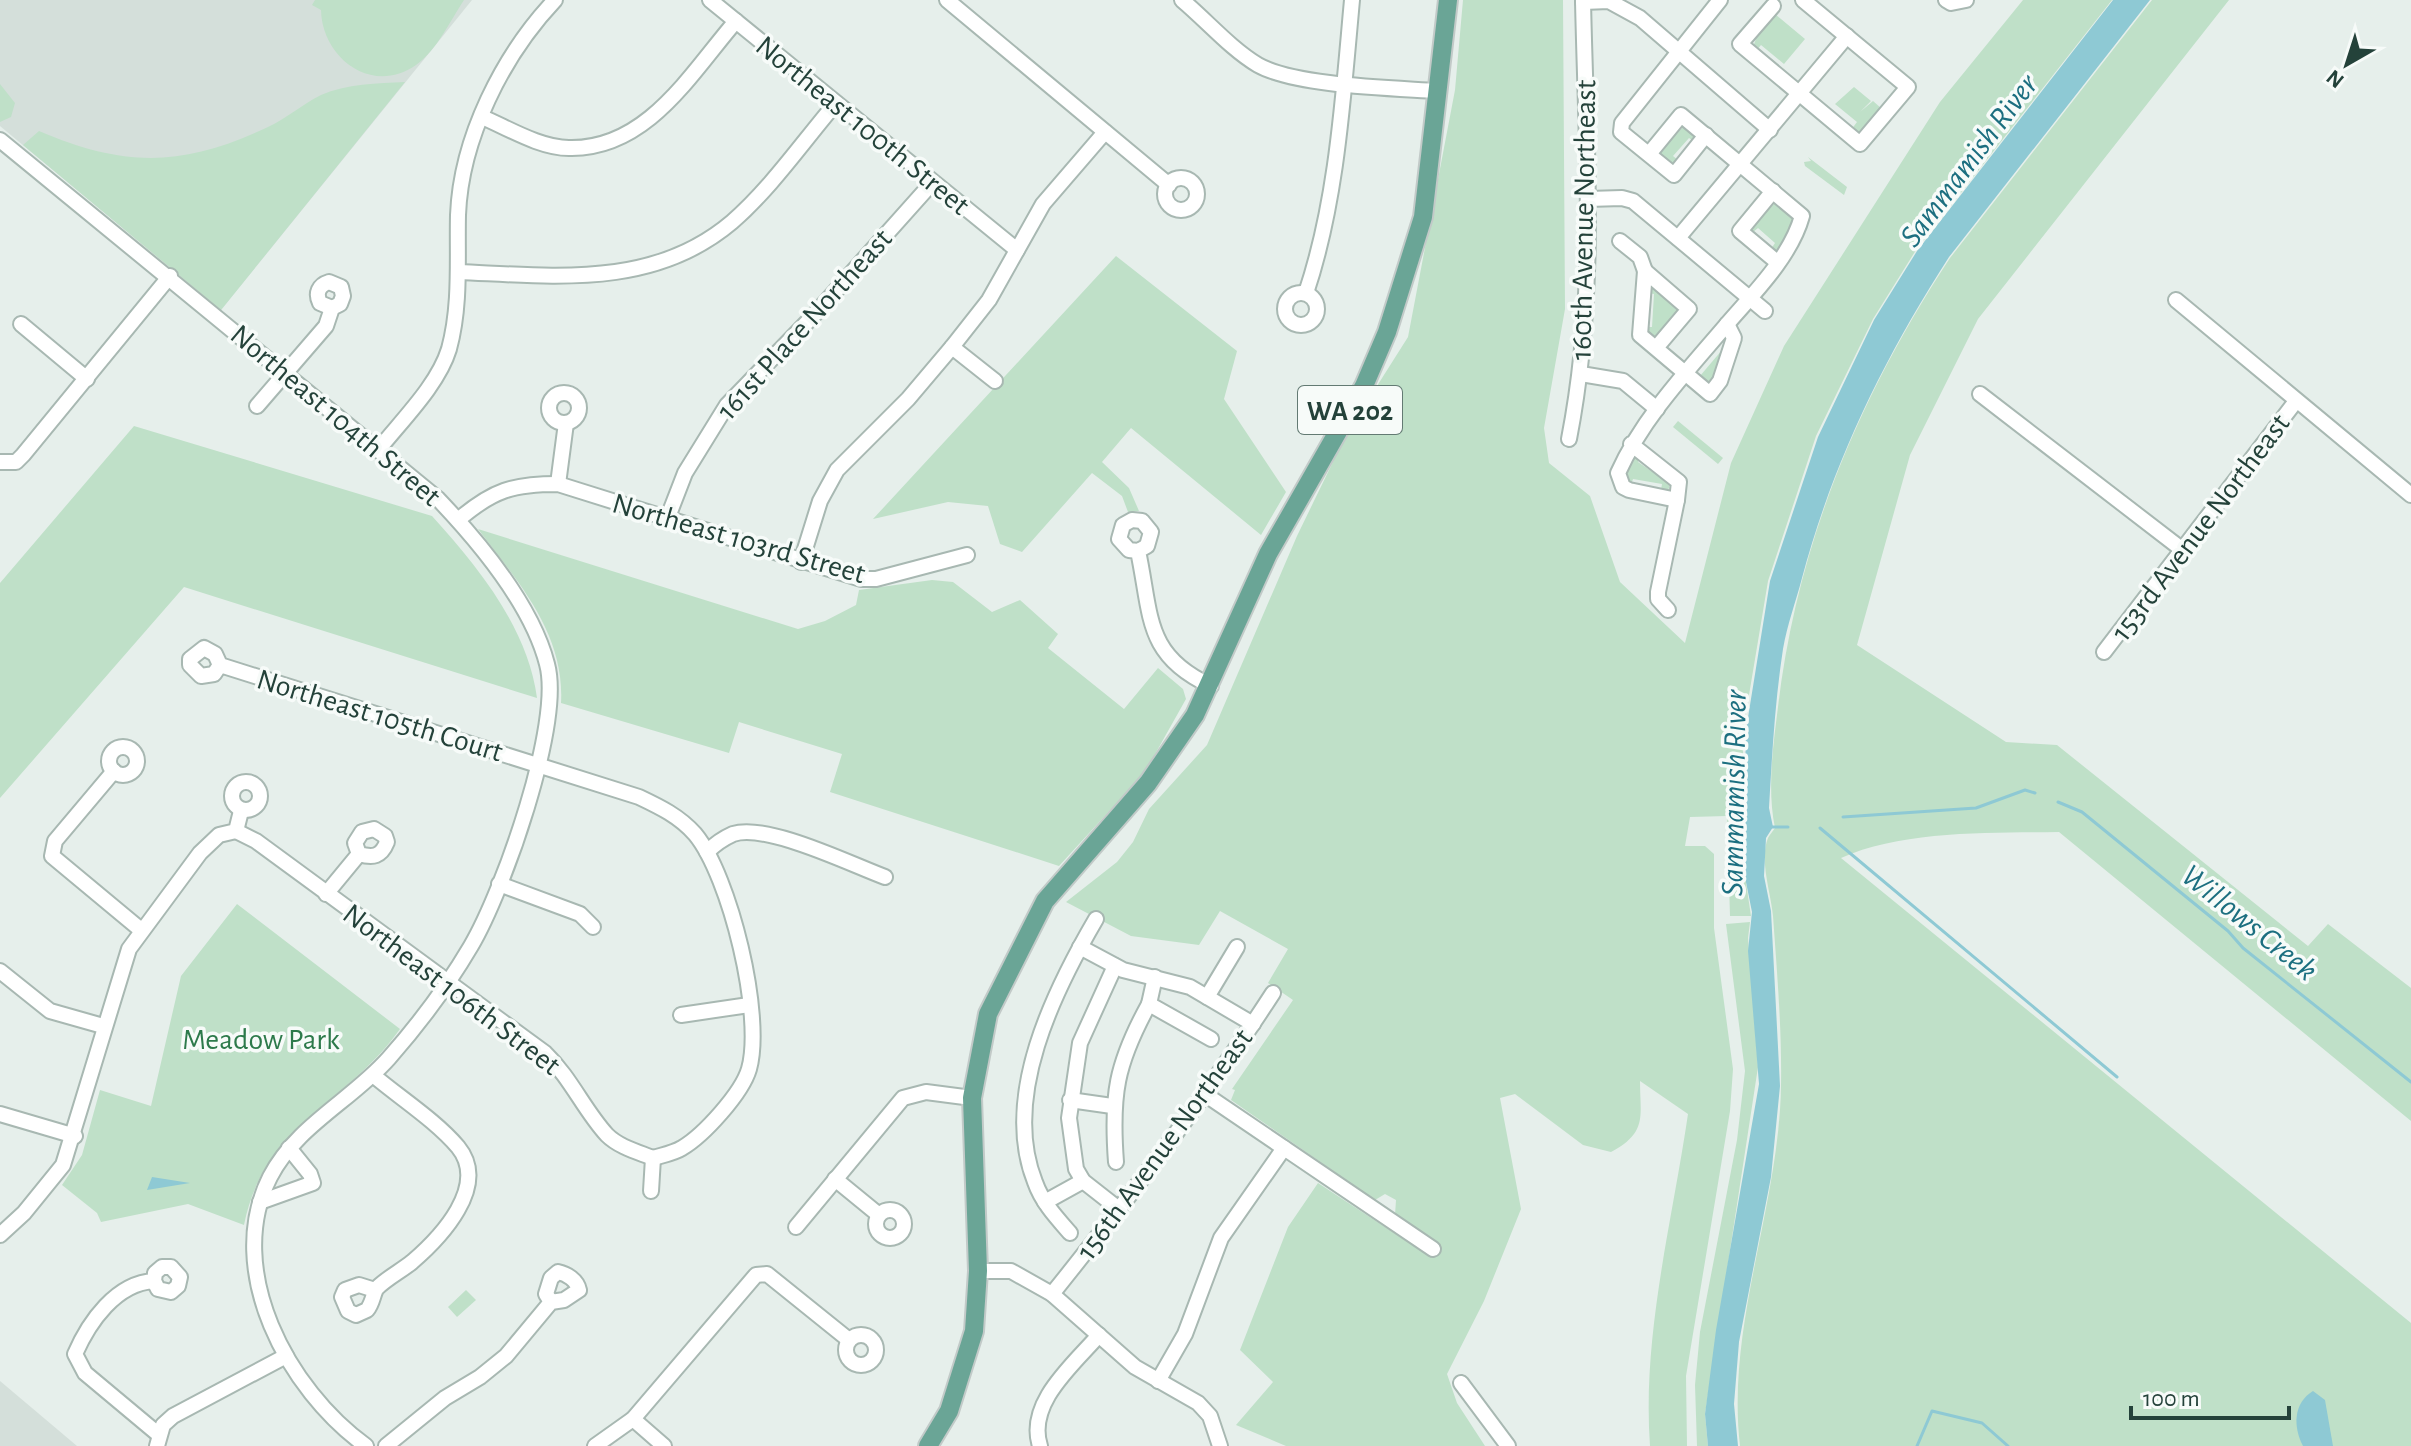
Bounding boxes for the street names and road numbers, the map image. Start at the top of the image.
street label: Northeast 100th Street [750,31,975,221]
street label: 160th Avenue Northeast [1567,79,1601,360]
street label: 161st Place Northeast [712,223,898,426]
street label: Northeast 104th Street [225,319,446,512]
road number: WA 202 [1298,386,1402,434]
street label: 153rd Avenue Northeast [2106,408,2296,647]
street label: Northeast 103rd Street [609,488,869,590]
street label: Northeast 105th Court [253,664,507,768]
street label: Northeast 106th Street [337,899,566,1081]
street label: 156th Avenue Northeast [1071,1023,1259,1265]

